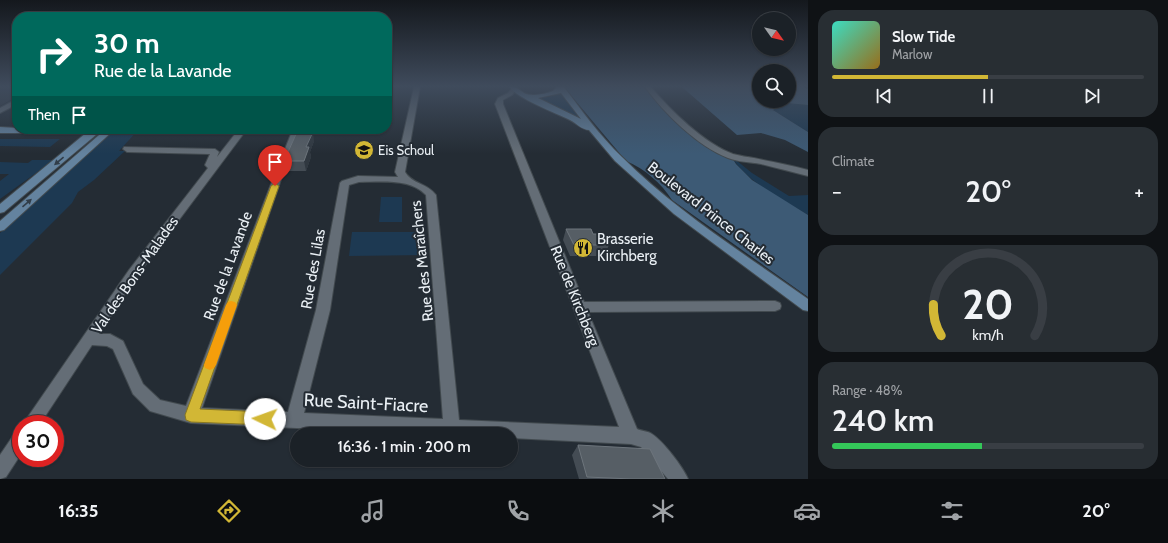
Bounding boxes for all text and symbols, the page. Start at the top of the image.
north arrow [752,12,796,56]
map controls [752,12,796,108]
text: 30 m [94,26,160,60]
icon: right [28,28,80,80]
text: Slow Tide [892,28,955,46]
text: Marlow [892,46,932,62]
text: Rue de la Lavande [94,60,232,82]
button: search [752,64,796,108]
icon: previous [873,85,895,107]
icon: pause [977,85,999,107]
icon: next [1081,85,1103,107]
icon: arrive [68,104,90,126]
text: Then [28,106,60,124]
school or university icon: Eis Schoul [353,139,375,161]
place label: Eis Schoul [378,142,434,158]
pin [258,145,292,186]
icon: arrive [264,151,286,173]
text: Climate [832,153,874,169]
one-way arrow [54,156,64,165]
street label: Boulevard Prince Charles [644,158,778,268]
text: 20° [965,173,1011,210]
text: − [832,178,842,205]
text: + [1134,178,1144,205]
one-way arrow [21,199,32,208]
street label: Rue des Maraîchers [407,200,437,322]
street label: Rue de la Lavande [200,209,256,323]
street label: Val des Bons-Malades [88,213,182,337]
street label: Rue des Lilas [297,228,329,310]
place label: Brasserie Kirchberg [597,230,657,265]
restaurant icon: Brasserie Kirchberg [572,237,594,259]
street label: Rue de Kirchberg [547,243,604,349]
text: 20 [962,279,1014,329]
text: km/h [972,326,1004,344]
text: Range · 48% [832,382,902,398]
street label: Rue Saint-Fiacre [303,389,429,417]
position arrow [244,398,286,440]
text: 240 km [832,402,934,439]
speed limit sign: 30 [12,415,64,467]
text: 16:36 · 1 min · 200 m [337,438,471,456]
icon: directions [215,497,243,525]
icon: music [359,497,387,525]
icon: phone [504,497,532,525]
icon: climate [649,497,677,525]
icon: car [793,497,821,525]
icon: filters [938,497,966,525]
text: 16:35 [58,500,98,522]
text: 20° [1082,500,1110,522]

